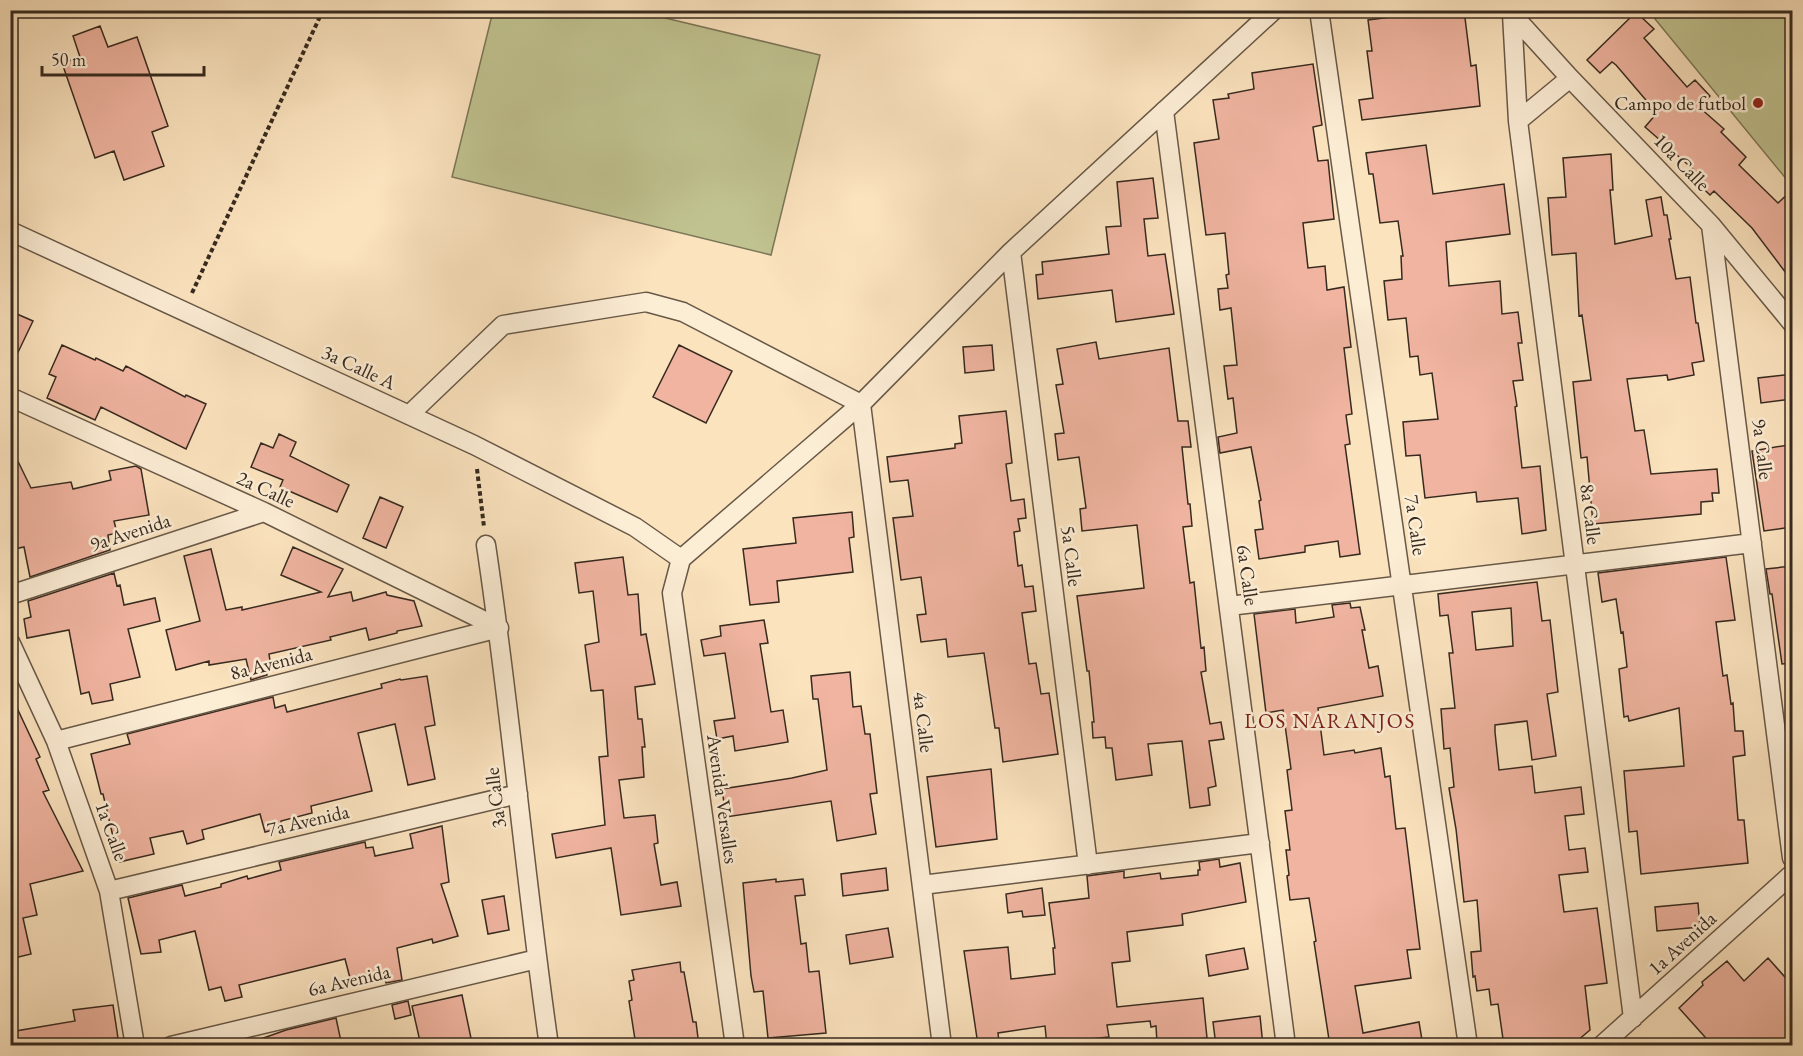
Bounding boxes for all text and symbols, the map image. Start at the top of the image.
scale bar [42,39,204,77]
text: 50 m [51,48,86,71]
place label: Campo de futbol [1614,90,1746,116]
marker: Campo de futbol [1751,96,1765,110]
street label: 10a Calle [1648,128,1716,197]
street label: 3a Calle A [318,339,400,396]
street label: 9a Calle [1746,417,1780,481]
street label: 2a Calle [233,464,299,514]
street label: 8a Calle [1574,482,1608,546]
street label: 7a Calle [1399,493,1433,557]
street label: 9a Avenida [86,507,174,557]
street label: 5a Calle [1055,524,1089,588]
street label: 6a Calle [1231,543,1265,607]
street label: 8a Avenida [227,640,315,686]
street label: 4a Calle [907,690,941,754]
district label: LOS NARANJOS [1244,707,1416,734]
street label: Avenida Versalles [701,732,745,865]
street label: 3a Calle [478,766,512,830]
street label: 1a Calle [89,798,135,864]
street label: 7a Avenida [264,798,352,842]
street label: 1a Avenida [1642,905,1722,981]
street label: 6a Avenida [305,958,393,1002]

